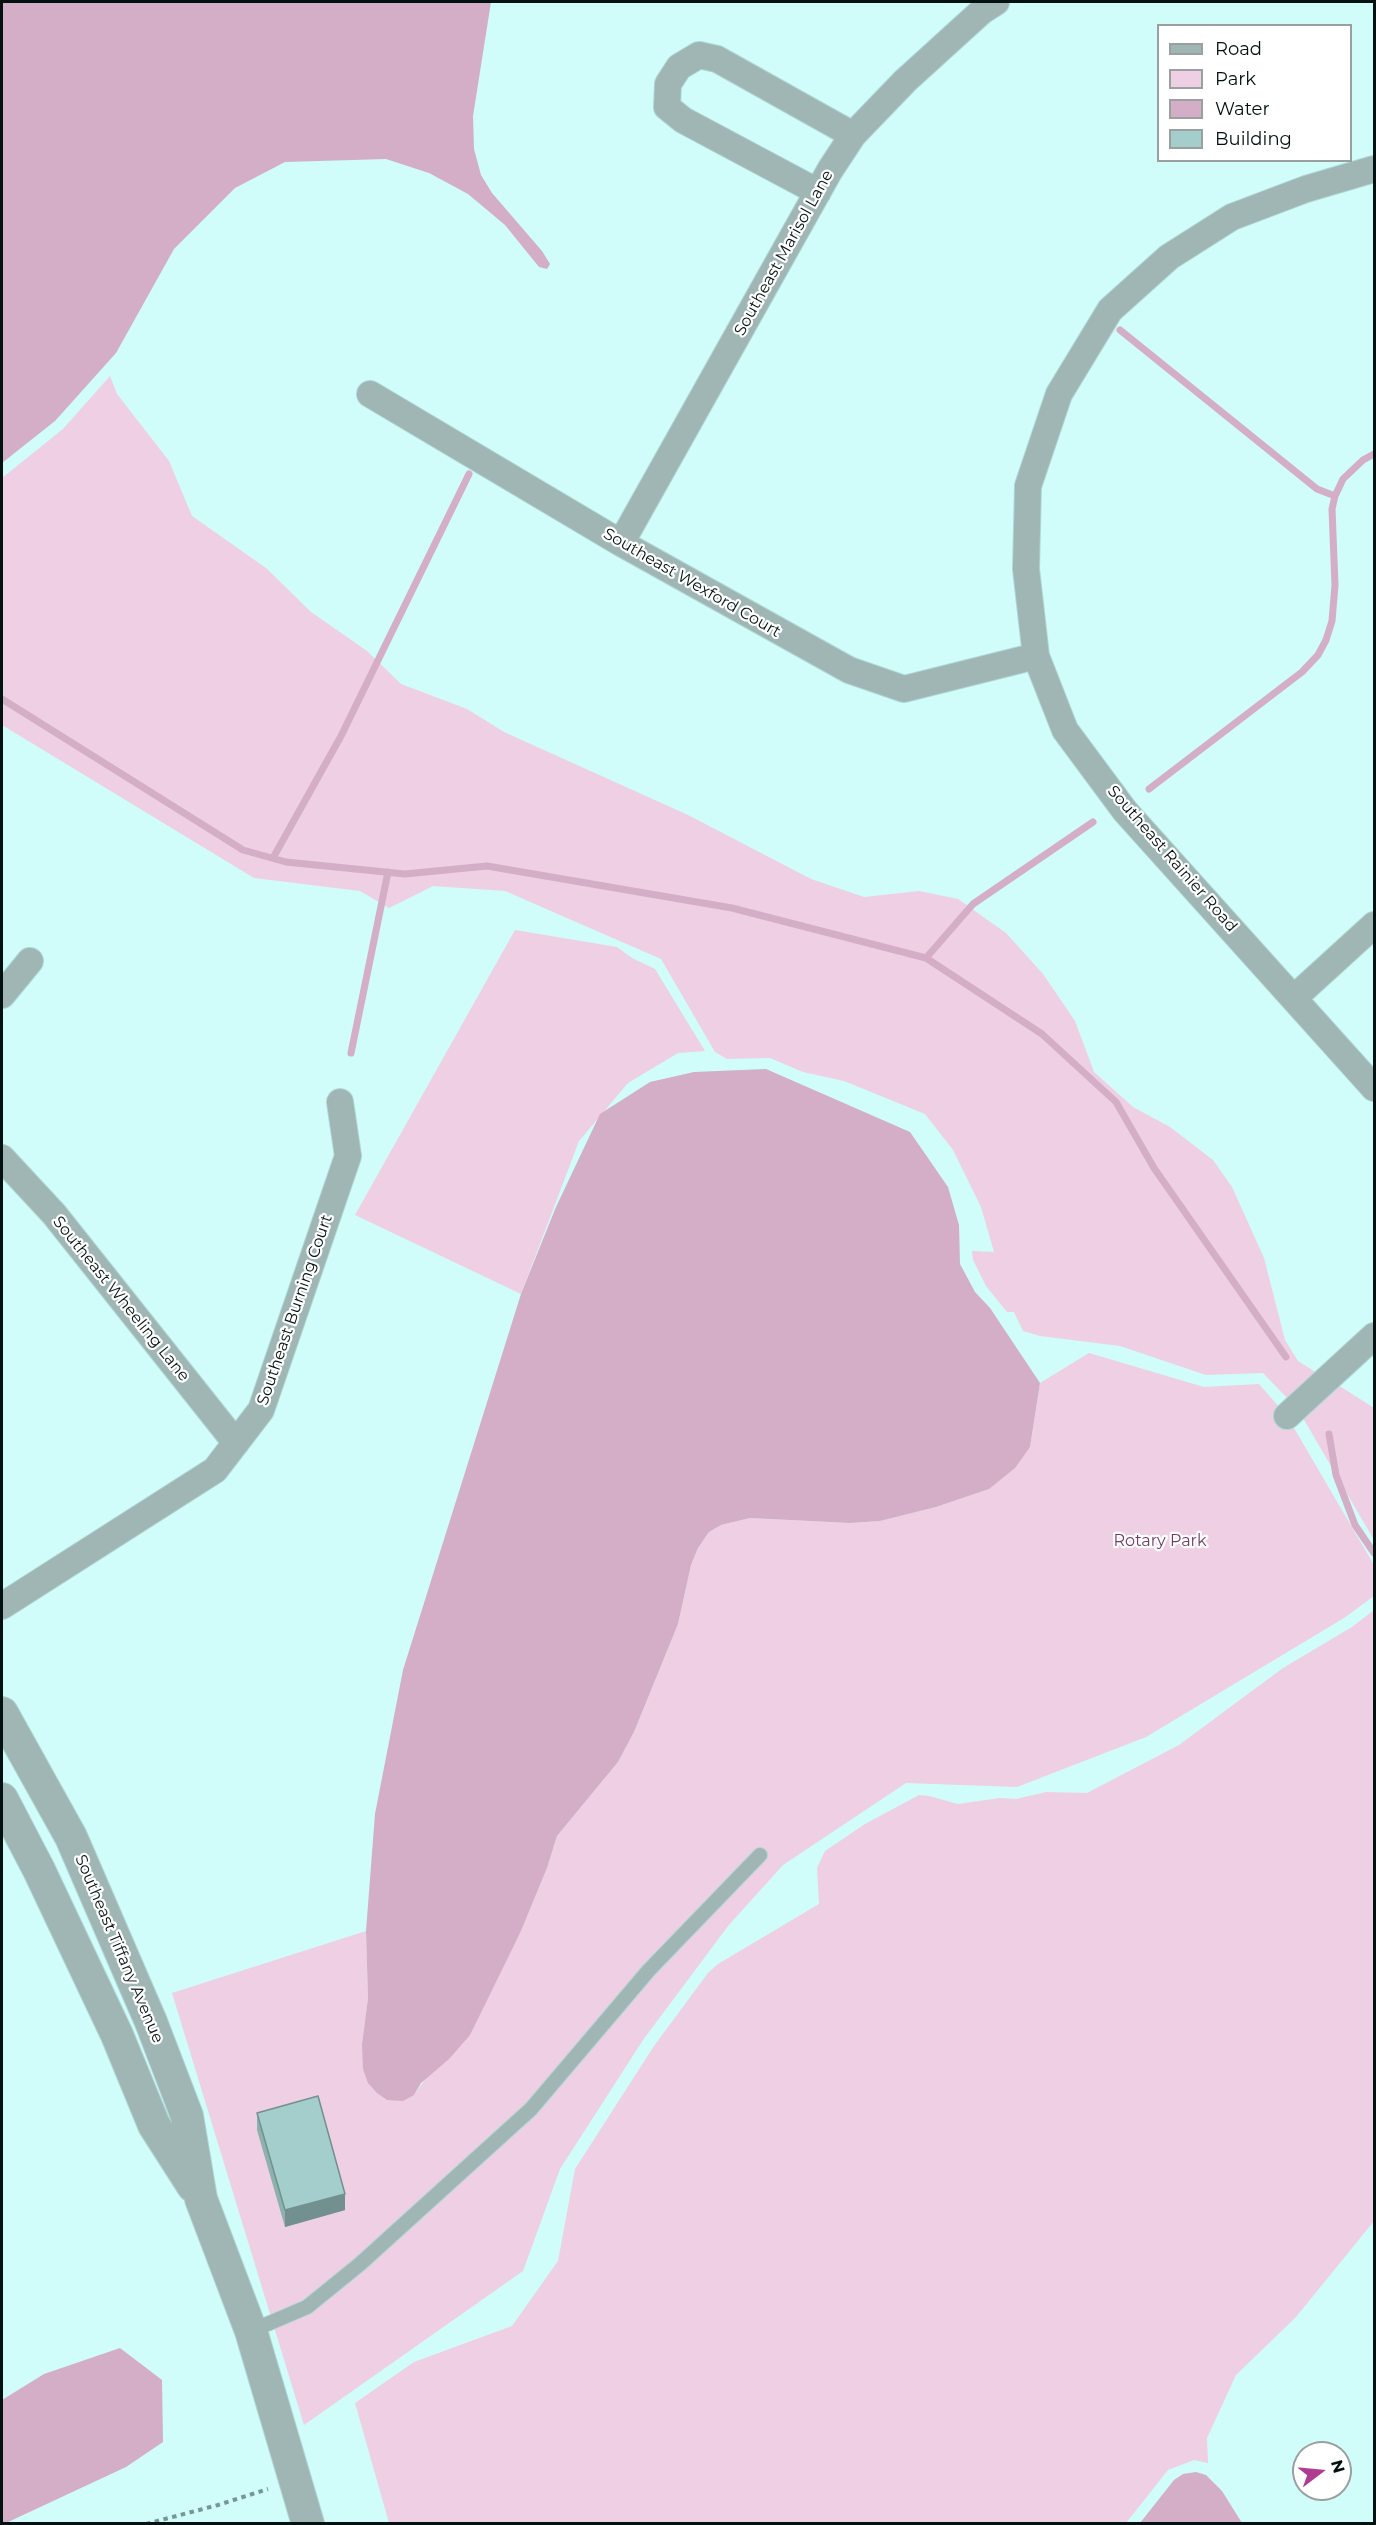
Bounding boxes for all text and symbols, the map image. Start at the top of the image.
legend [1157,24,1352,162]
text: Road [1215,38,1262,60]
text: Park [1215,68,1256,90]
text: Water [1215,98,1270,120]
text: Building [1215,128,1292,150]
street label: Southeast Marisol Lane [730,167,838,339]
street label: Southeast Wexford Court [600,524,784,642]
street label: Southeast Rainier Road [1103,782,1241,936]
street label: Southeast Burning Court [253,1212,337,1408]
street label: Southeast Wheeling Lane [48,1213,194,1385]
park label: Rotary Park [1114,1531,1206,1551]
street label: Southeast Tiffany Avenue [71,1852,167,2046]
north arrow [1292,2441,1352,2501]
text: N [1327,2458,1349,2475]

